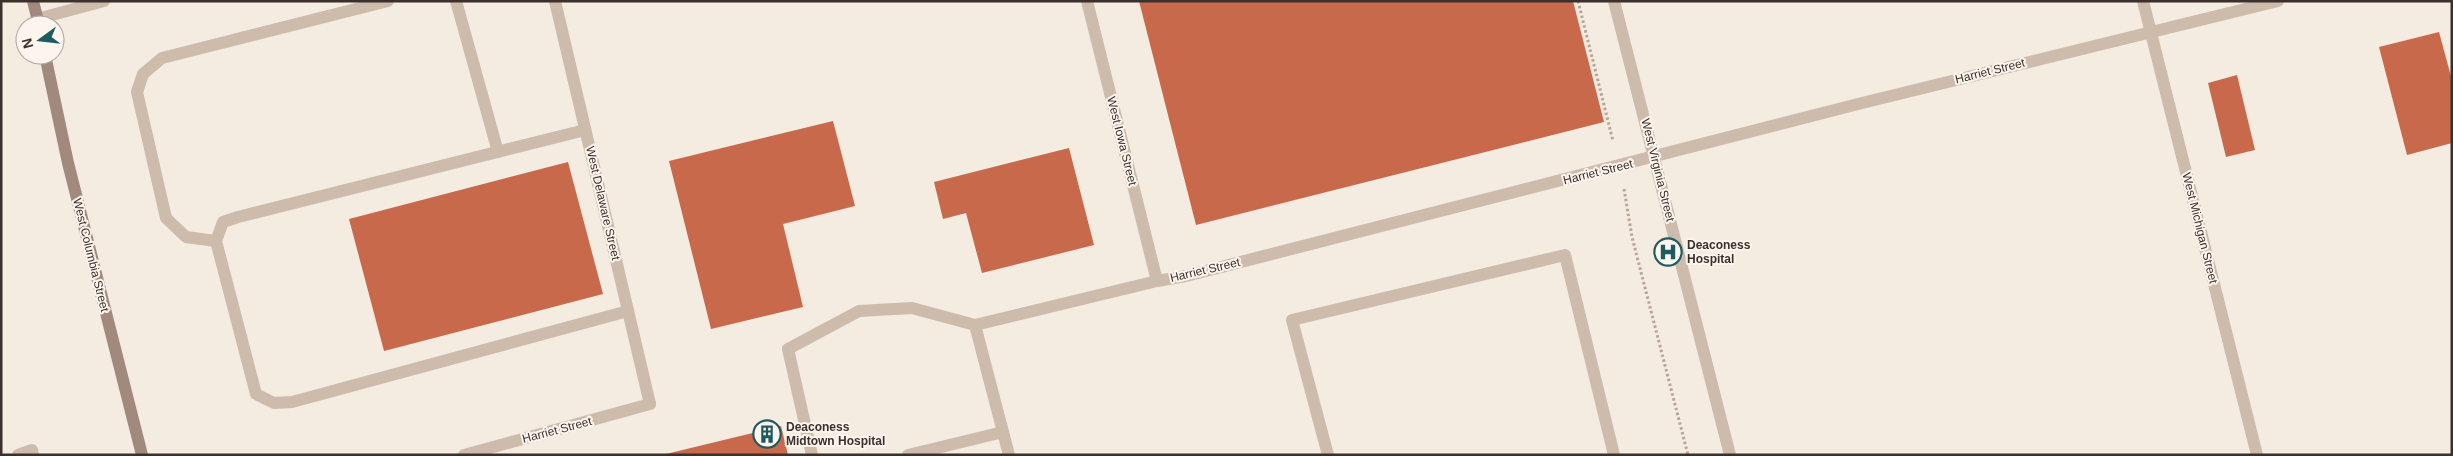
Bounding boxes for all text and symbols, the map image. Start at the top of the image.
north arrow [15,15,65,65]
text: N [18,36,36,50]
street label: Harriet Street [1954,55,2027,86]
street label: West Iowa Street [1104,95,1140,188]
street label: West Virginia Street [1638,117,1678,224]
street label: West Delaware Street [583,145,623,262]
street label: Harriet Street [1562,156,1635,187]
street label: West Michigan Street [2179,171,2221,286]
street label: West Columbia Street [70,197,112,314]
hospital icon: Deaconess Hospital [1653,237,1683,267]
place label: Deaconess Hospital [1687,238,1751,266]
street label: Harriet Street [1169,255,1242,285]
street label: Harriet Street [521,414,594,446]
building icon: Deaconess Midtown Hospital [752,419,782,449]
place label: Deaconess Midtown Hospital [786,420,885,448]

